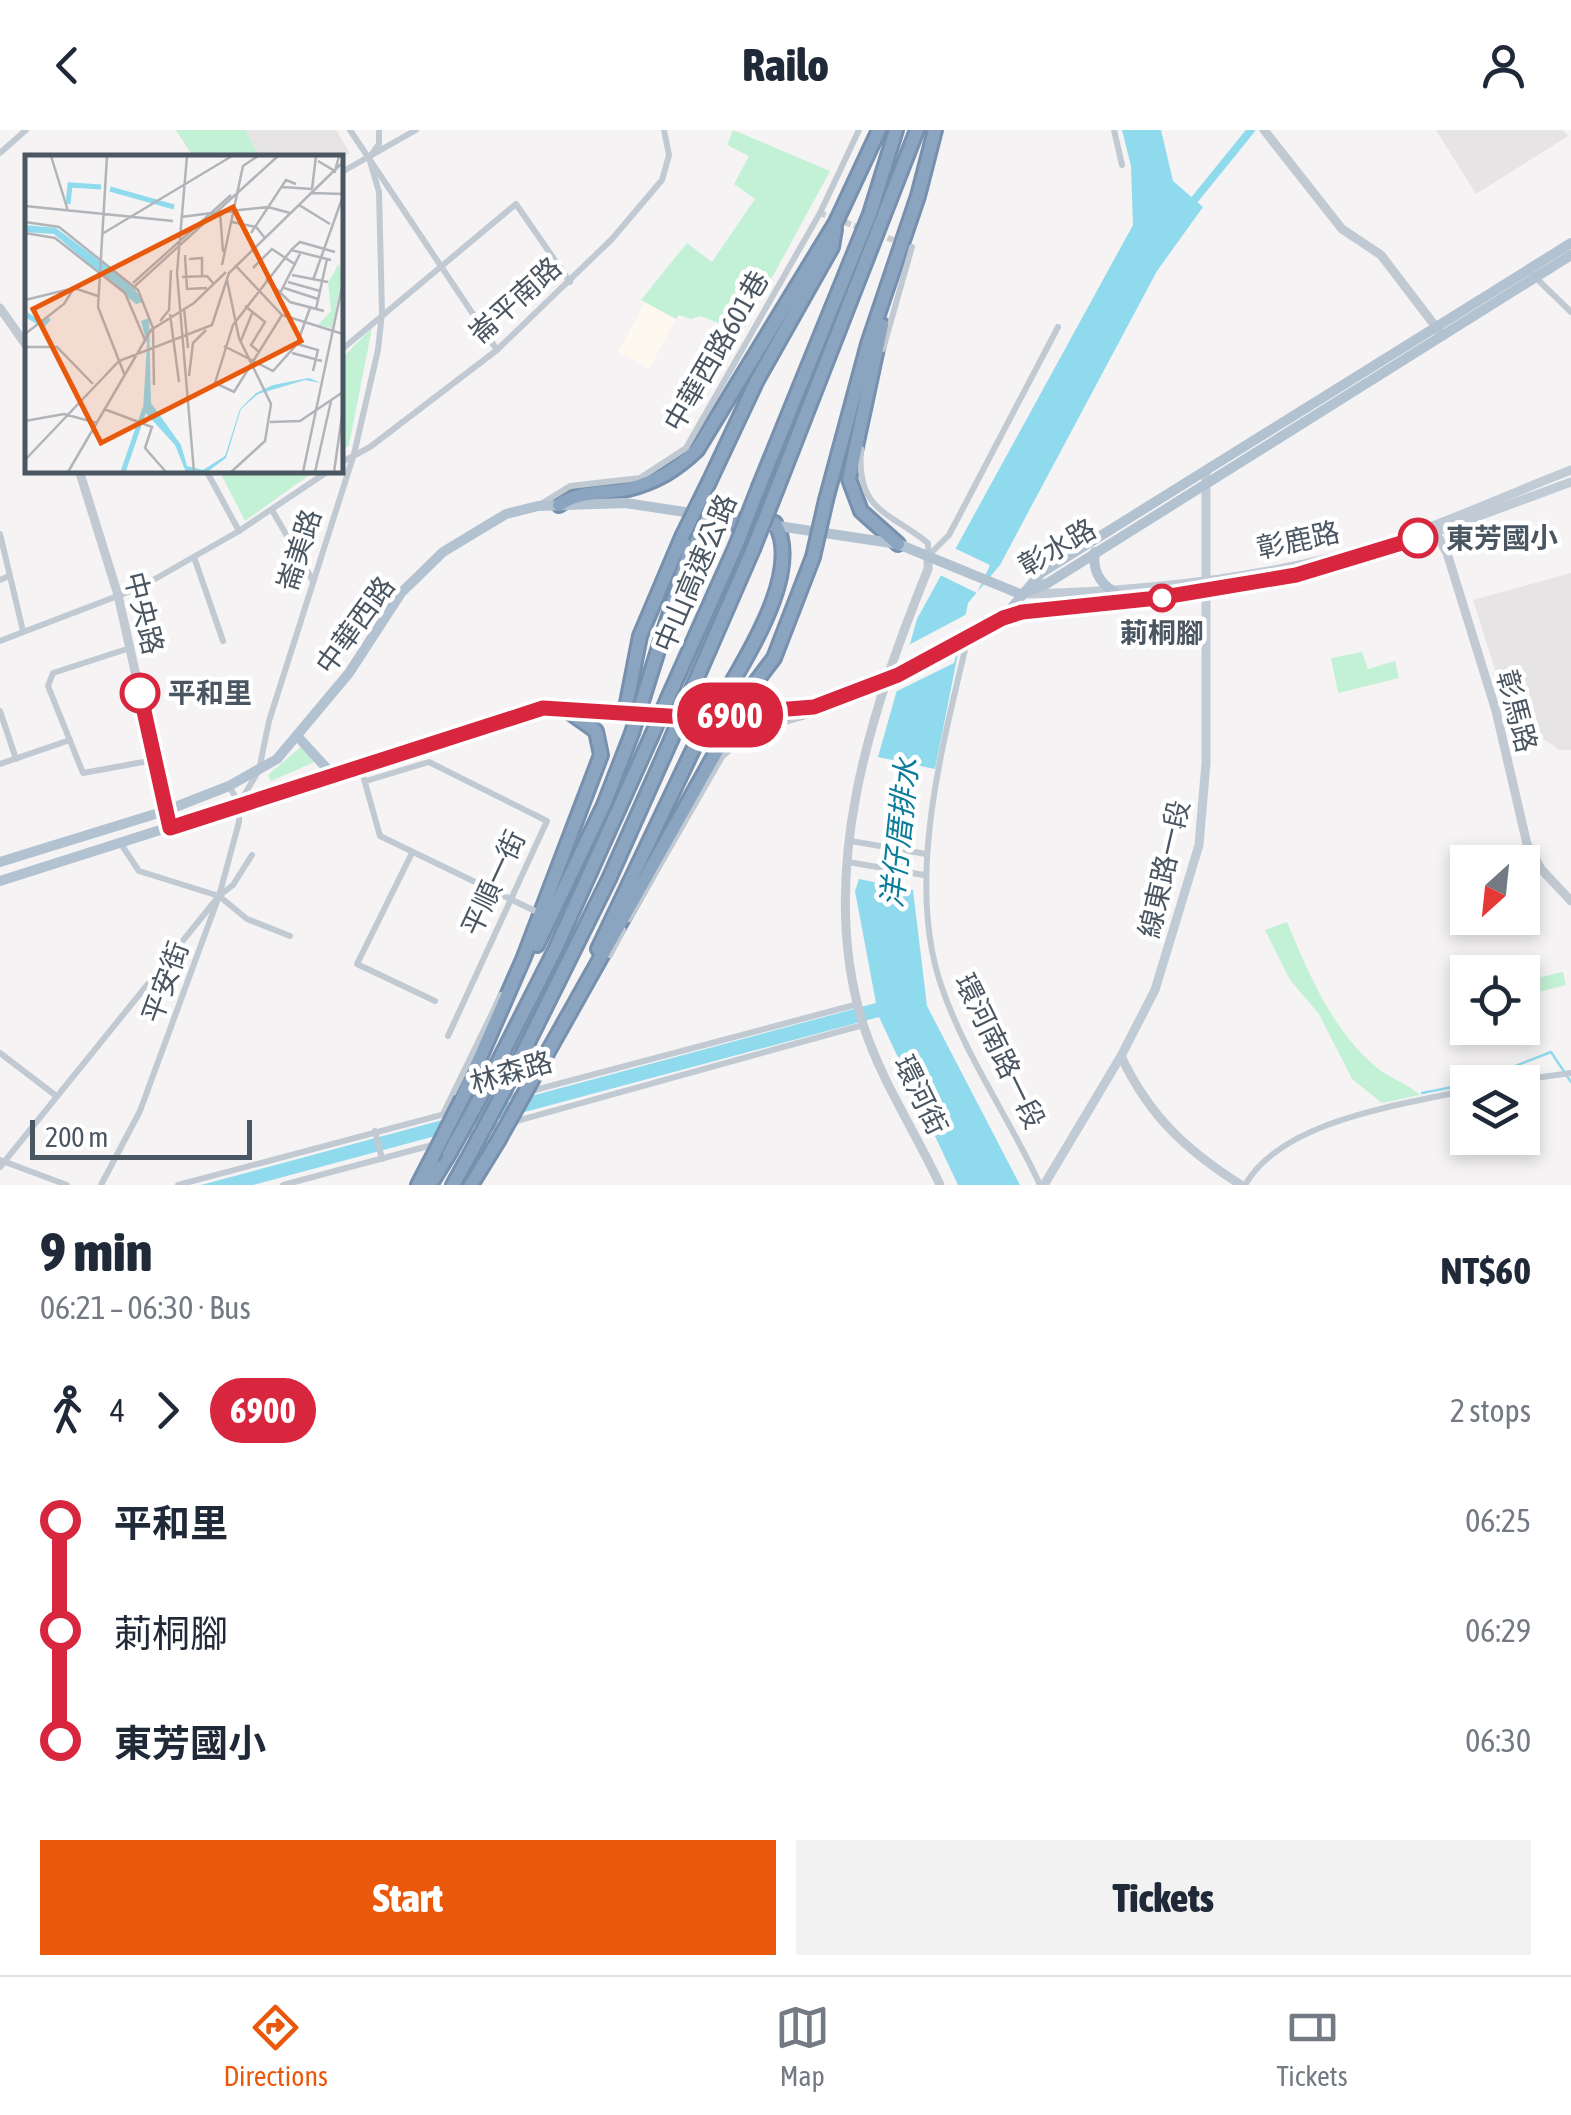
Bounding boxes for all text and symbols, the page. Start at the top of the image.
icon: back [40,38,95,93]
icon: person [1476,38,1531,93]
text: Railo [742,39,829,91]
inset map [25,155,342,472]
street label: 崙平南路 [463,251,567,349]
street label: 中華西路601巷 [657,265,775,437]
street label: 中山高速公路 [647,489,743,657]
street label: 崙美路 [271,505,327,595]
street label: 彰水路 [1013,512,1101,582]
street label: 彰鹿路 [1254,516,1342,564]
marker: 東芳國小 [1399,519,1437,557]
place label: 東芳國小 [1446,522,1558,554]
street label: 中央路 [118,568,170,658]
street label: 中華西路 [309,570,401,680]
marker: 莿桐腳 [1149,585,1175,611]
place label: 莿桐腳 [1120,617,1204,649]
street label: 彰馬路 [1491,666,1543,756]
marker: 平和里 [121,674,159,712]
place label: 平和里 [168,677,252,709]
line badge: 6900 [660,682,800,748]
text: 6900 [697,695,763,735]
water label: 洋仔厝排水 [874,755,924,909]
street label: 線東路一段 [1133,797,1195,941]
street label: 平順一街 [455,825,531,941]
north arrow [1450,845,1540,935]
map controls [1450,845,1540,1155]
street label: 平安街 [136,937,194,1027]
button: locate [1450,955,1540,1045]
street label: 環河南路一段 [949,968,1051,1134]
street label: 林森路 [466,1045,556,1099]
street label: 環河街 [888,1050,954,1140]
button: layers [1450,1065,1540,1155]
scale bar [30,1115,252,1160]
text: 200 m [45,1121,108,1153]
text: 9 min [40,1220,152,1283]
text: NT$60 [1440,1249,1531,1292]
text: 06:21 – 06:30 · Bus [40,1289,251,1326]
icon: walk [40,1383,95,1438]
icon: forward [140,1383,195,1438]
text: 6900 [230,1390,296,1430]
text: 4 [110,1392,125,1429]
text: 2 stops [1450,1392,1531,1429]
text: 平和里 [114,1502,228,1545]
text: 06:25 [1465,1502,1531,1539]
text: 莿桐腳 [114,1612,228,1655]
text: 06:29 [1465,1612,1531,1649]
text: 東芳國小 [114,1722,266,1765]
text: 06:30 [1465,1722,1531,1759]
button: Start [40,1840,776,1955]
button: Tickets [796,1840,1531,1955]
tab: Directions [223,2000,328,2092]
tab: Map [775,2000,830,2092]
tab: Tickets [1277,2000,1348,2092]

